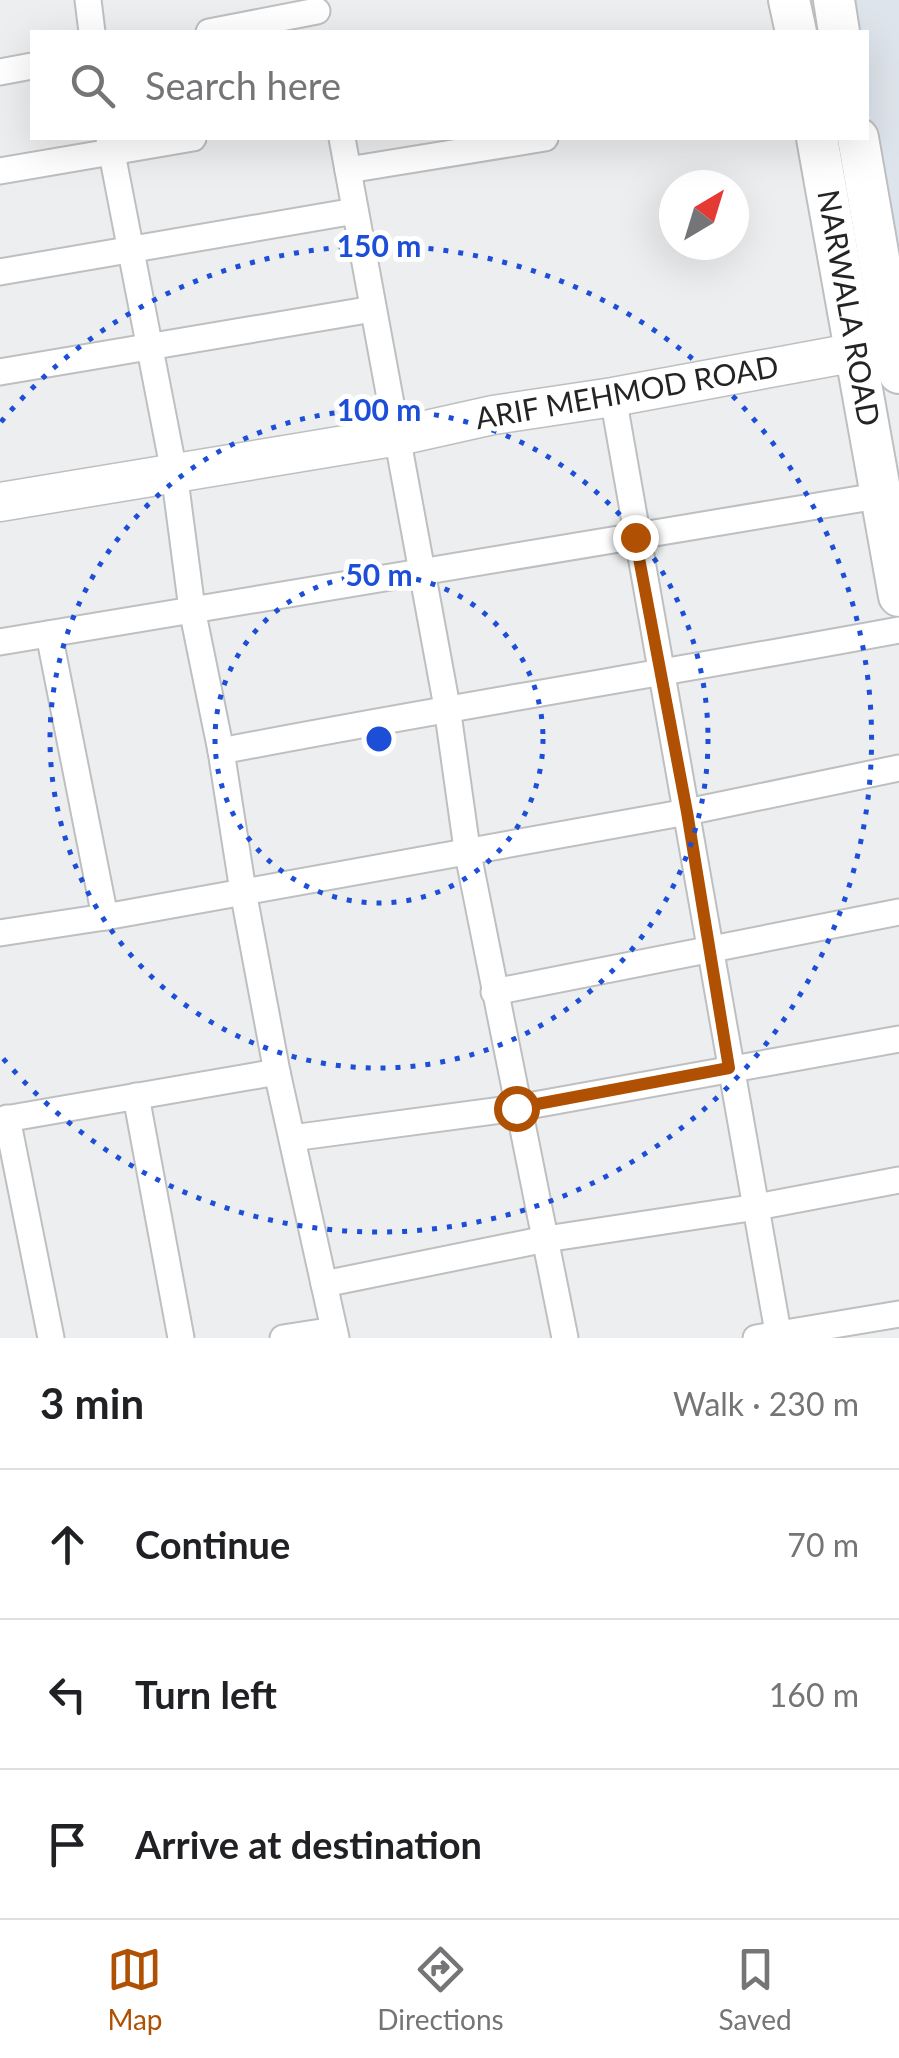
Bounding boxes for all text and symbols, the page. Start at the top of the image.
search box [30,30,869,140]
icon: search [65,58,120,113]
text: Search here [145,62,341,108]
north arrow [659,170,749,260]
street label: NARWALA ROAD [811,187,888,429]
text: 150 m [337,227,421,263]
street label: ARIF MEHMOD ROAD [472,347,781,435]
text: 100 m [337,391,421,427]
route end [613,515,659,561]
text: 50 m [345,556,413,592]
centre of rings [361,721,397,757]
route start [494,1086,540,1132]
text: 3 min [40,1378,144,1428]
text: Walk · 230 m [673,1384,859,1423]
icon: ahead [40,1517,95,1572]
text: Continue [135,1521,290,1567]
text: 70 m [787,1525,859,1564]
icon: left [40,1667,95,1722]
text: Turn left [135,1671,277,1717]
text: 160 m [769,1675,859,1714]
icon: arrive [40,1817,95,1872]
text: Arrive at destination [135,1821,482,1867]
tab: Map [107,1942,163,2036]
tab: Directions [377,1942,504,2036]
tab: Saved [718,1942,792,2036]

